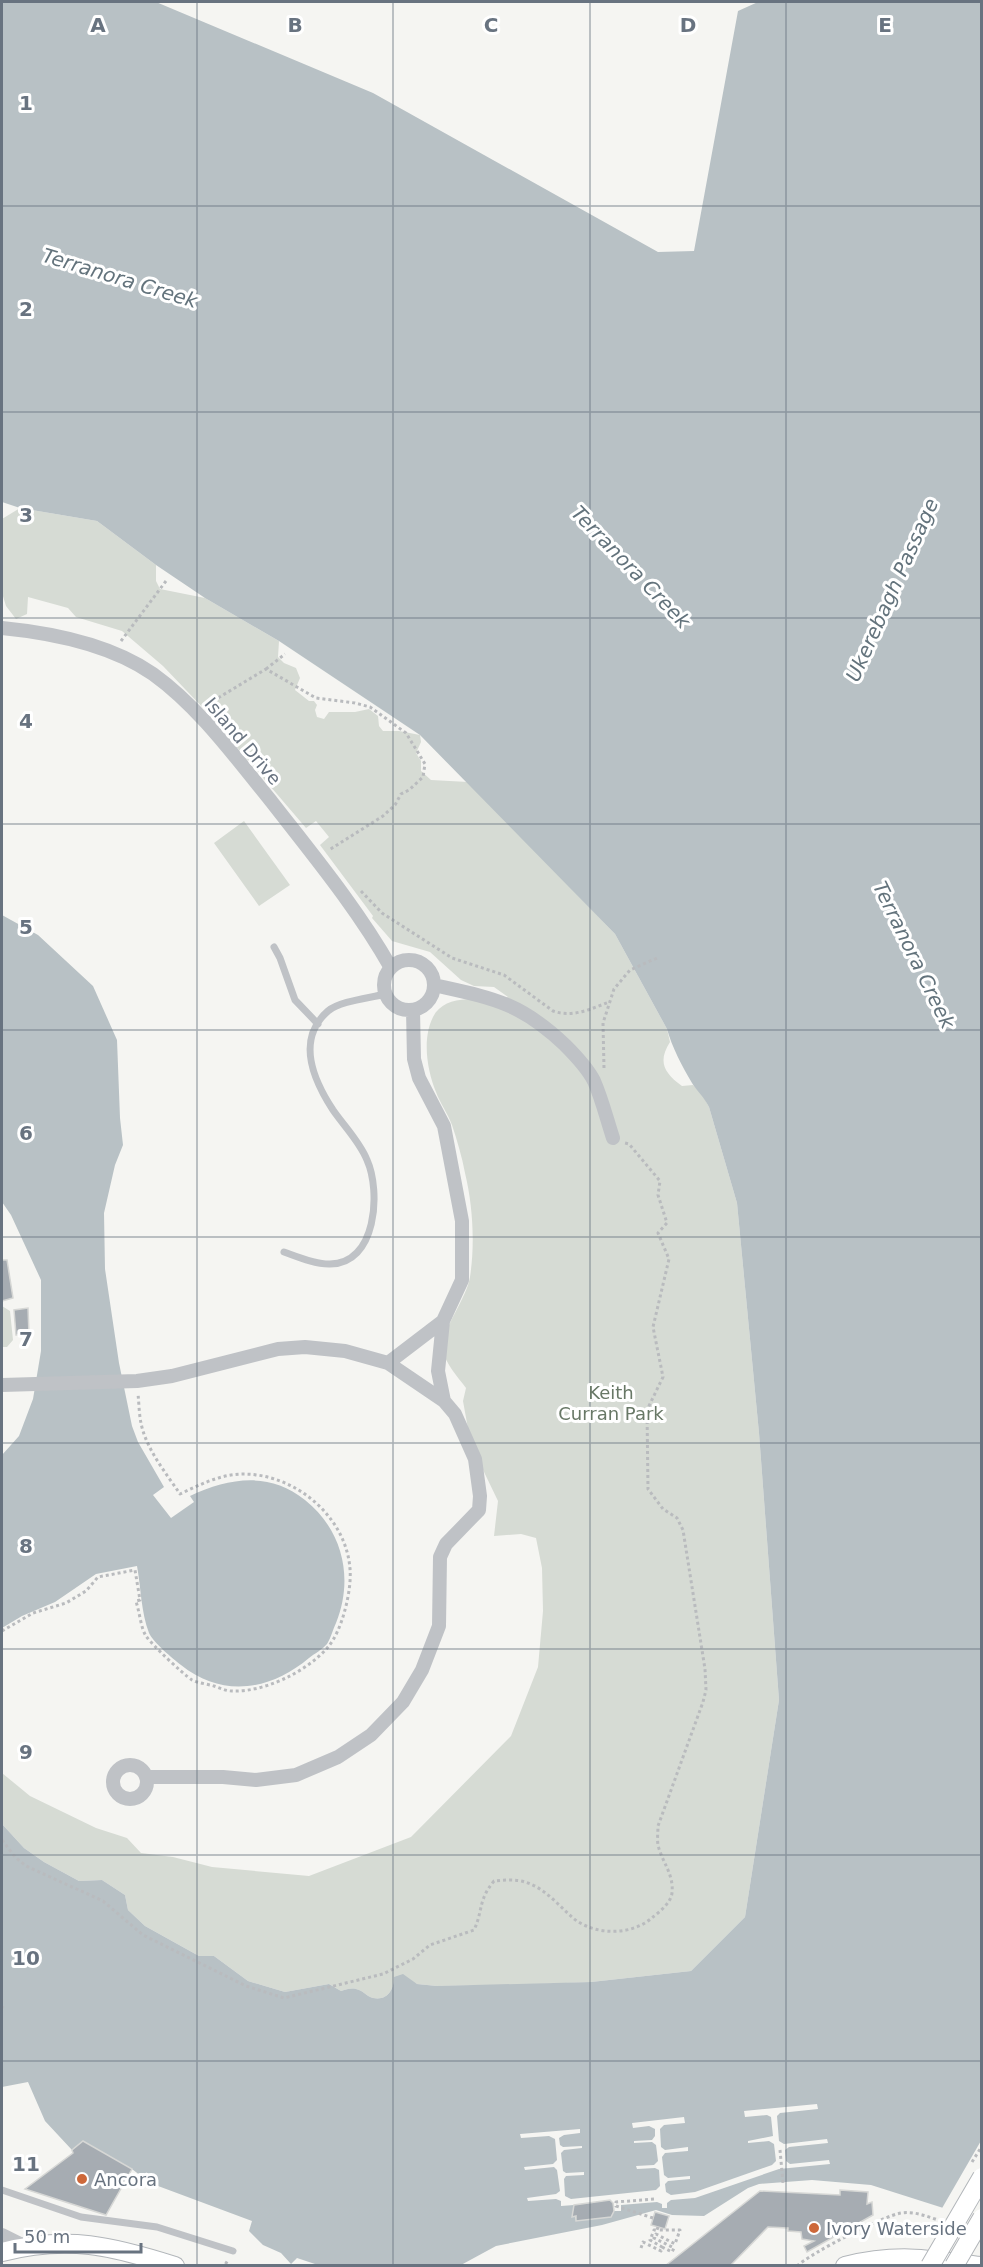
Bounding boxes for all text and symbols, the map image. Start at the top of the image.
text: A [90,13,106,37]
text: B [287,13,303,37]
text: C [484,13,498,37]
text: D [680,13,696,37]
text: E [878,13,892,37]
text: 1 [19,91,33,115]
water label: Terranora Creek [40,243,202,313]
text: 2 [19,297,33,321]
water label: Ukerebagh Passage [841,495,943,685]
water label: Terranora Creek [566,501,696,634]
text: 3 [19,503,33,527]
street label: Island Drive [200,693,286,789]
text: 4 [19,709,33,733]
water label: Terranora Creek [868,877,961,1034]
text: 5 [19,915,33,939]
text: 6 [19,1121,33,1145]
text: 7 [19,1327,33,1351]
park label: Keith Curran Park [558,1382,664,1424]
text: 8 [19,1534,33,1558]
text: 9 [19,1740,33,1764]
text: 10 [12,1946,40,1970]
text: 11 [12,2152,40,2176]
place label: Ancora [94,2169,157,2190]
marker: Ancora [75,2172,89,2186]
scale bar [15,2216,141,2254]
place label: Ivory Waterside [826,2218,967,2239]
marker: Ivory Waterside [807,2221,821,2235]
text: 50 m [24,2226,70,2247]

